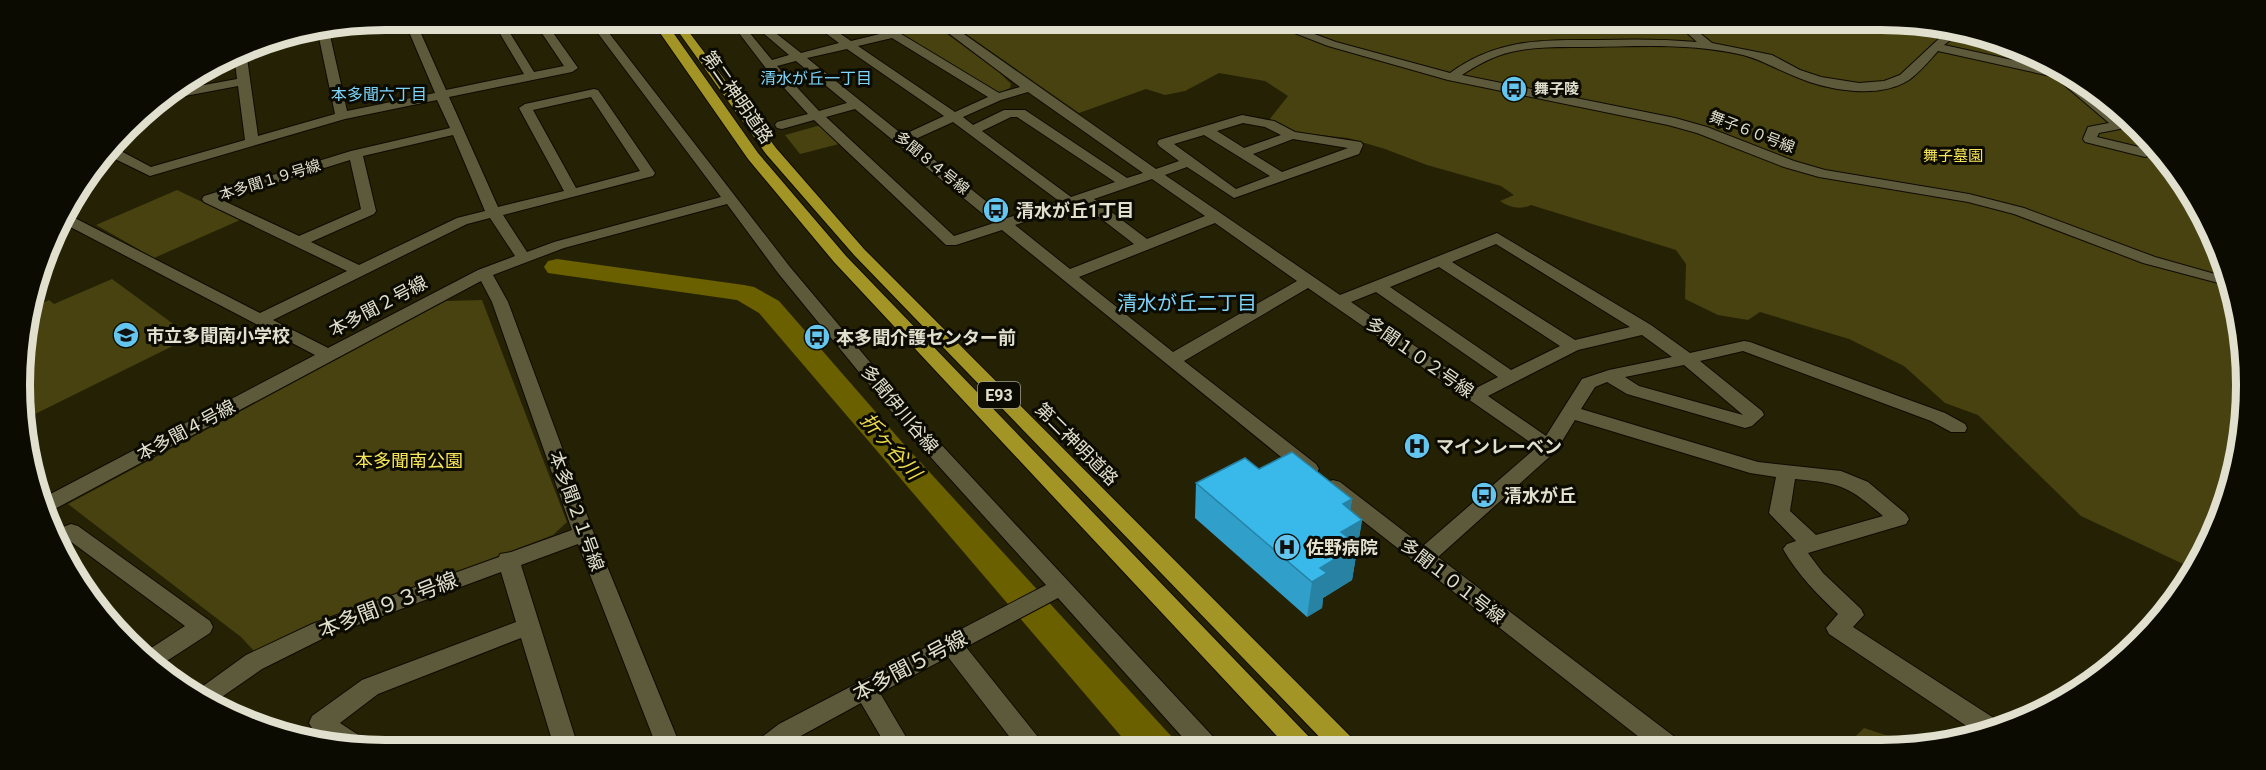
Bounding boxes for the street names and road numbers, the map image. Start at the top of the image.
street label: 第二神明道路 [698,47,778,147]
street label: 舞子６０号線 [1707,107,1797,157]
street label: 多聞８４号線 [891,128,973,198]
street label: 本多聞１９号線 [217,156,323,204]
street label: 本多聞２号線 [325,271,431,341]
street label: 多聞１０２号線 [1362,312,1478,402]
street label: 多聞伊川谷線 [857,361,943,457]
road number: E93 [978,382,1020,408]
street label: 本多聞４号線 [133,395,239,465]
street label: 第二神明道路 [1031,398,1123,490]
street label: 本多聞２１号線 [546,448,608,574]
street label: 多聞１０１号線 [1397,534,1509,628]
street label: 本多聞９３号線 [315,567,461,643]
street label: 本多聞５号線 [849,626,971,706]

